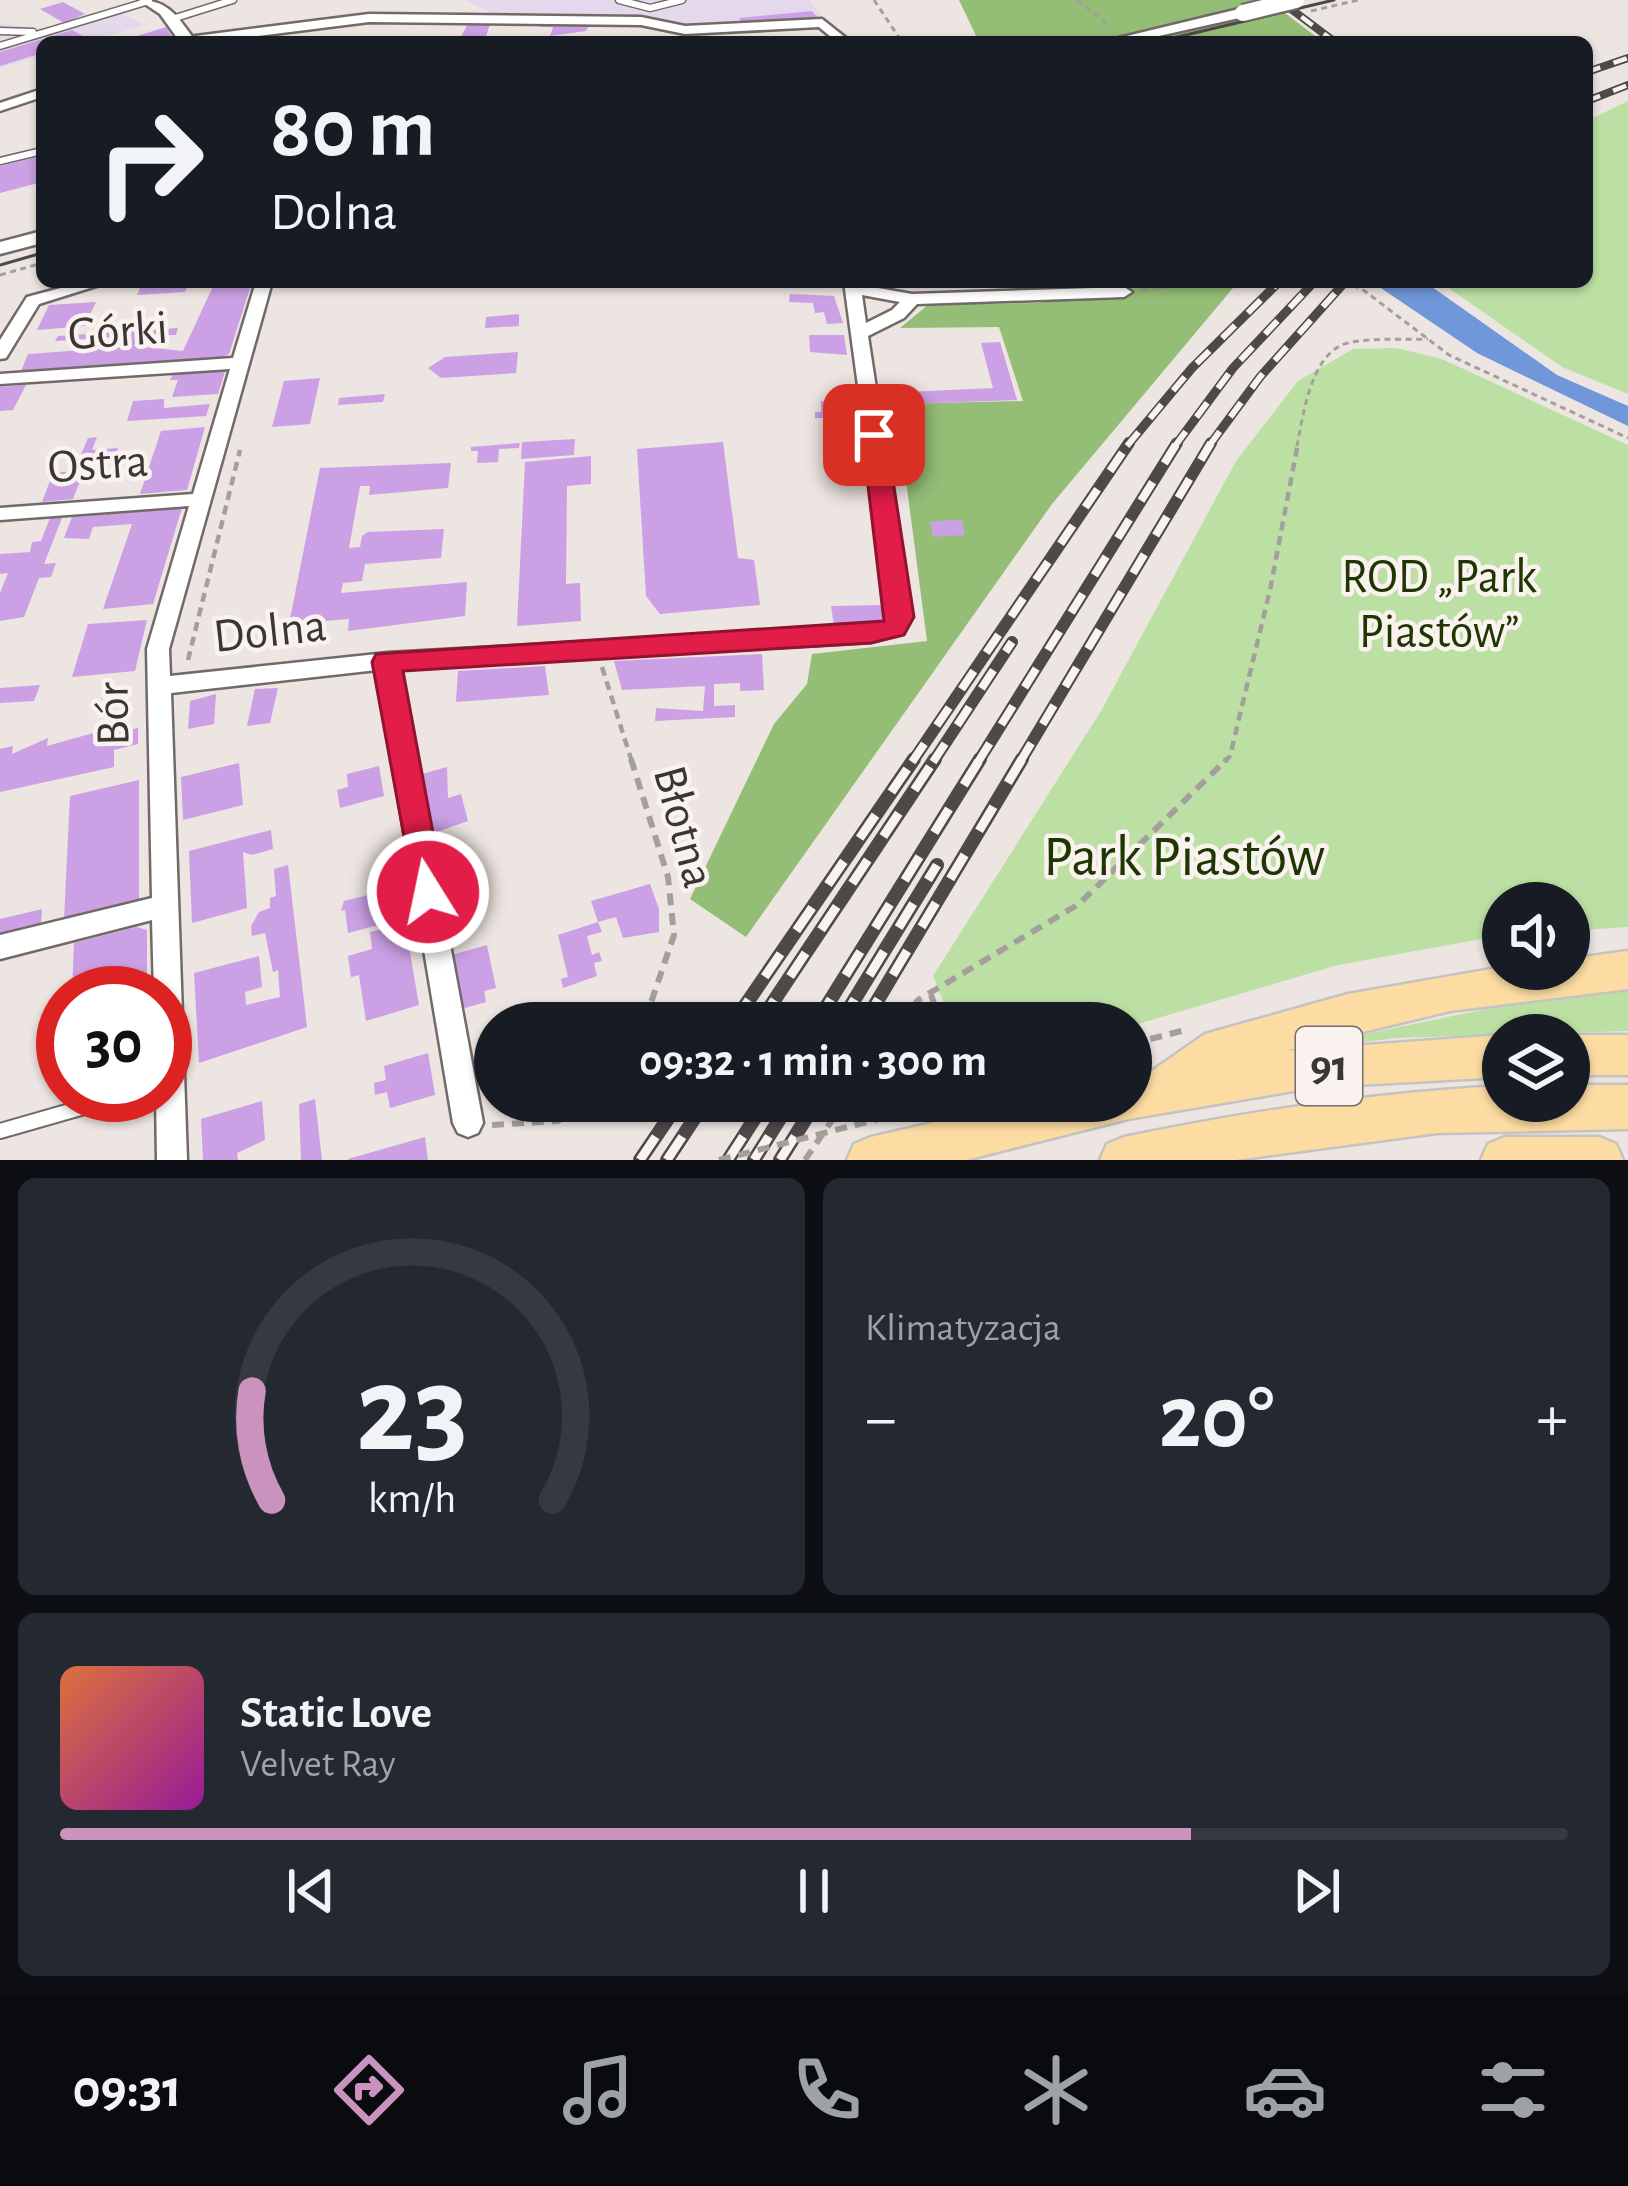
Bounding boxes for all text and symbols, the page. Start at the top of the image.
icon: right [72,84,228,240]
text: 80 m [270,88,436,172]
text: Dolna [270,186,398,240]
street label: Górki [66,305,170,359]
pin [823,384,925,486]
icon: arrive [841,402,907,468]
street label: Ostra [46,438,150,492]
park label: ROD „Park Piastów” [1341,554,1537,657]
street label: Dolna [211,602,329,662]
street label: Bór [89,681,139,746]
street label: Błotna [644,761,722,893]
position arrow [365,829,491,955]
park label: Park Piastów [1043,829,1325,886]
map controls [1482,882,1590,1122]
button: sound [1482,882,1590,990]
speed limit sign: 30 [36,966,192,1122]
button: layers [1482,1014,1590,1122]
road number: 91 [1296,1027,1362,1105]
text: 09:32 · 1 min · 300 m [639,1039,987,1084]
text: Klimatyzacja [865,1309,1061,1348]
text: 23 [355,1349,468,1474]
text: 20° [1159,1374,1274,1464]
text: − [865,1386,897,1452]
text: + [1536,1386,1568,1452]
text: km/h [367,1477,456,1520]
text: Static Love [240,1691,432,1736]
text: Velvet Ray [240,1745,396,1784]
icon: previous [278,1858,344,1924]
icon: pause [781,1858,847,1924]
icon: next [1284,1858,1350,1924]
icon: directions [327,2048,411,2132]
icon: music [556,2048,640,2132]
icon: phone [785,2048,869,2132]
icon: climate [1014,2048,1098,2132]
icon: car [1243,2048,1327,2132]
icon: filters [1471,2048,1555,2132]
text: 09:31 [72,2063,182,2117]

